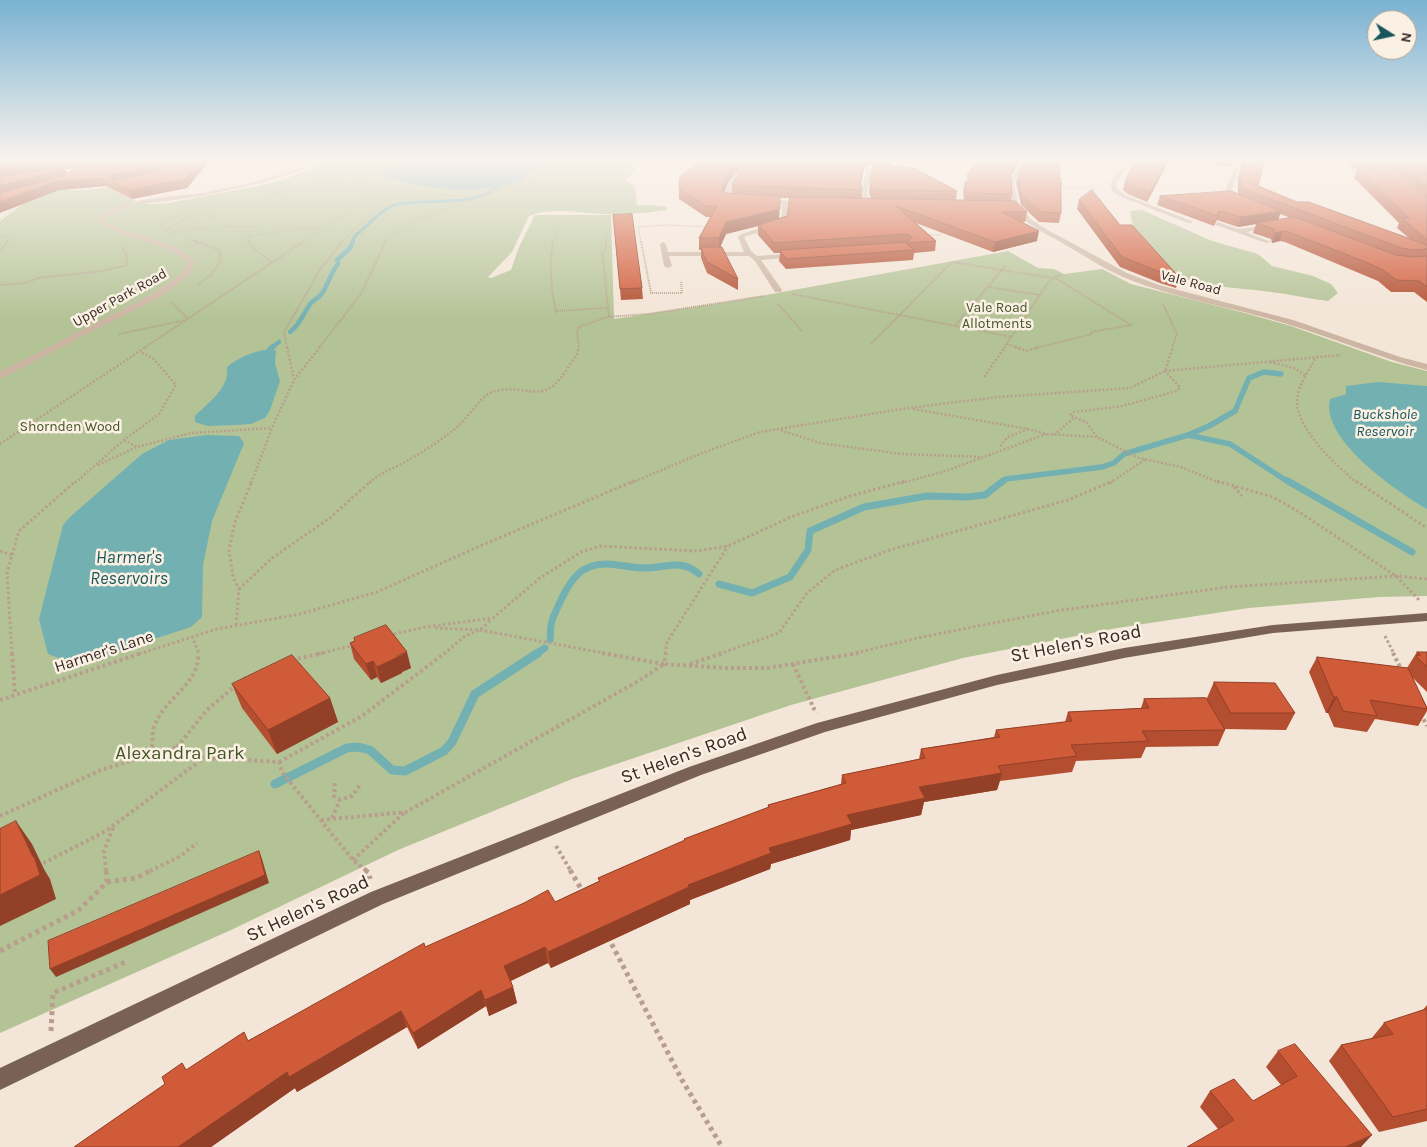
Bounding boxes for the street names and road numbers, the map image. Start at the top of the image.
street label: Upper Park Road [70,265,170,331]
street label: Vale Road [1159,267,1223,299]
street label: St Helen's Road [1009,620,1143,668]
street label: Harmer's Lane [52,627,156,677]
street label: St Helen's Road [618,723,750,789]
street label: St Helen's Road [243,871,373,947]

